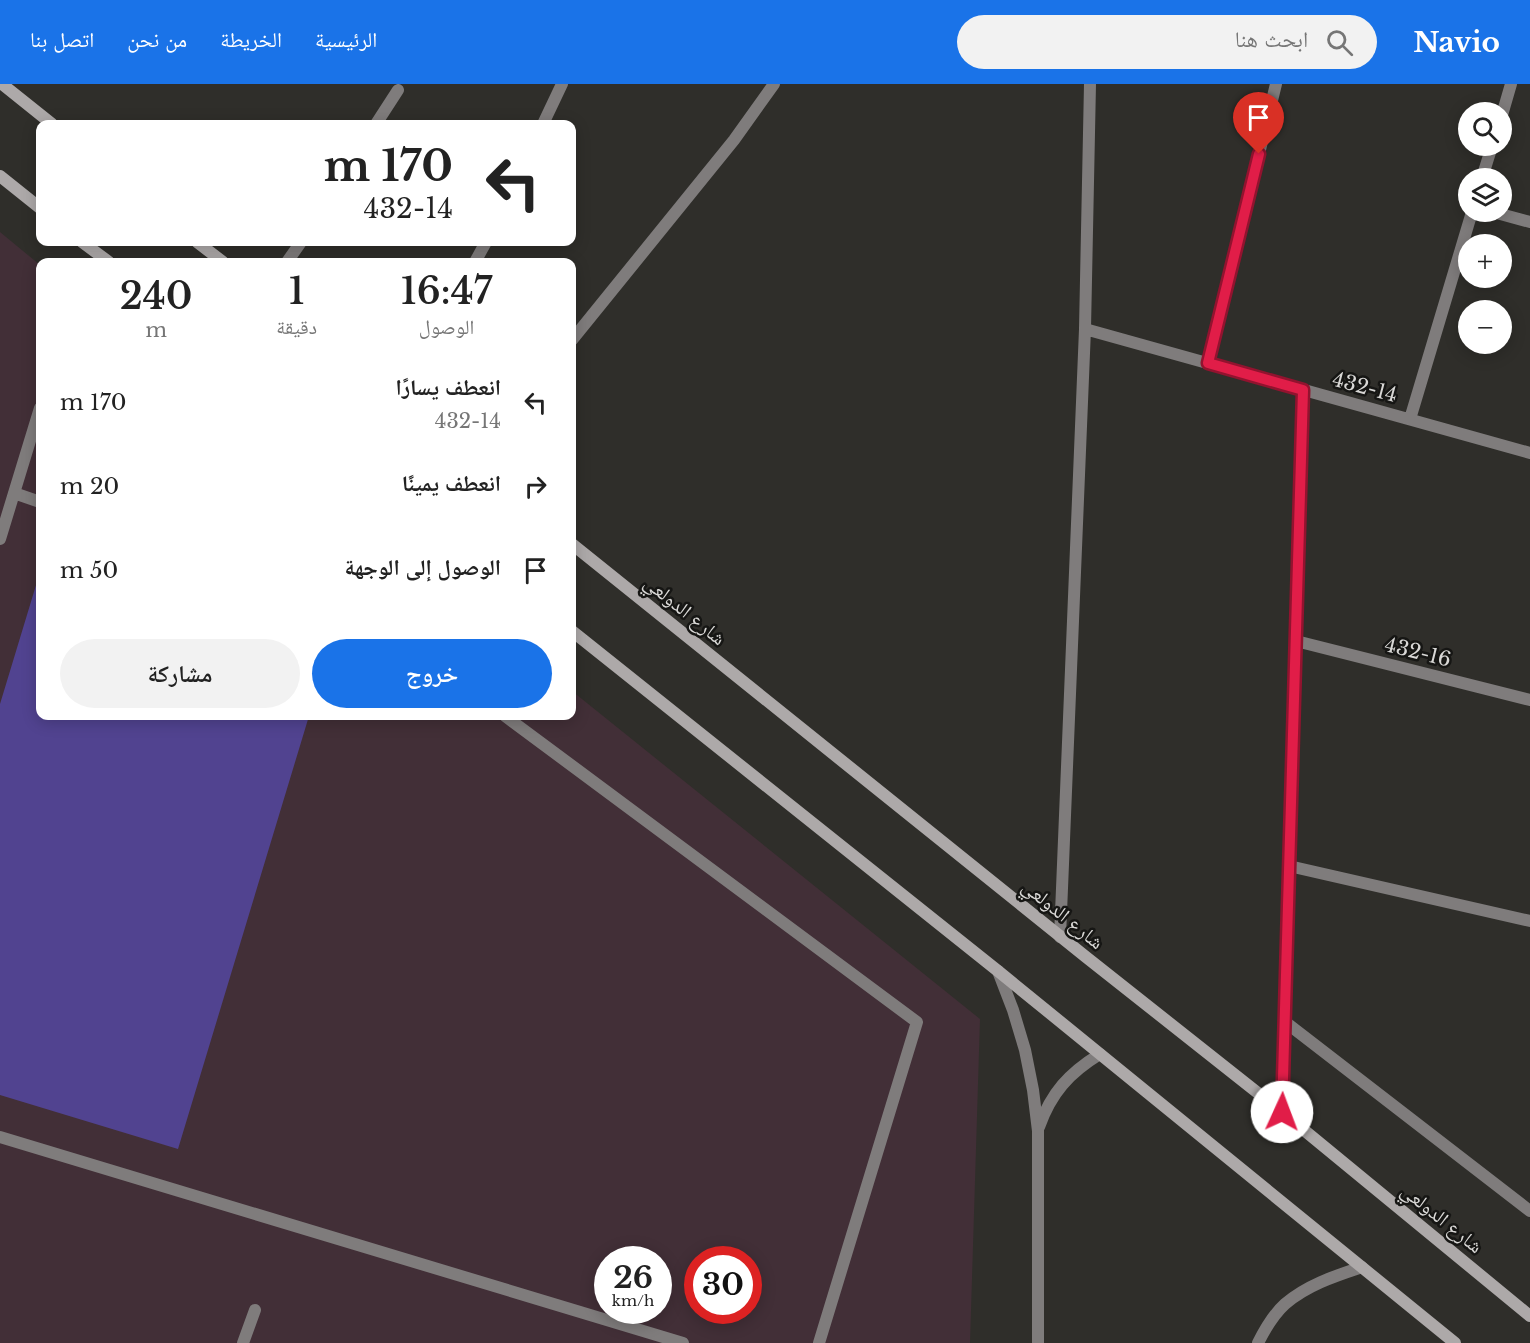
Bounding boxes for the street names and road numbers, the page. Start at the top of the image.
street label: 432-14 [1330,367,1400,407]
street label: شارع الدولعي [637,570,731,653]
street label: 432-16 [1382,632,1454,672]
street label: شارع الدولعي [1015,874,1109,957]
street label: شارع الدولعي [1394,1178,1488,1261]

